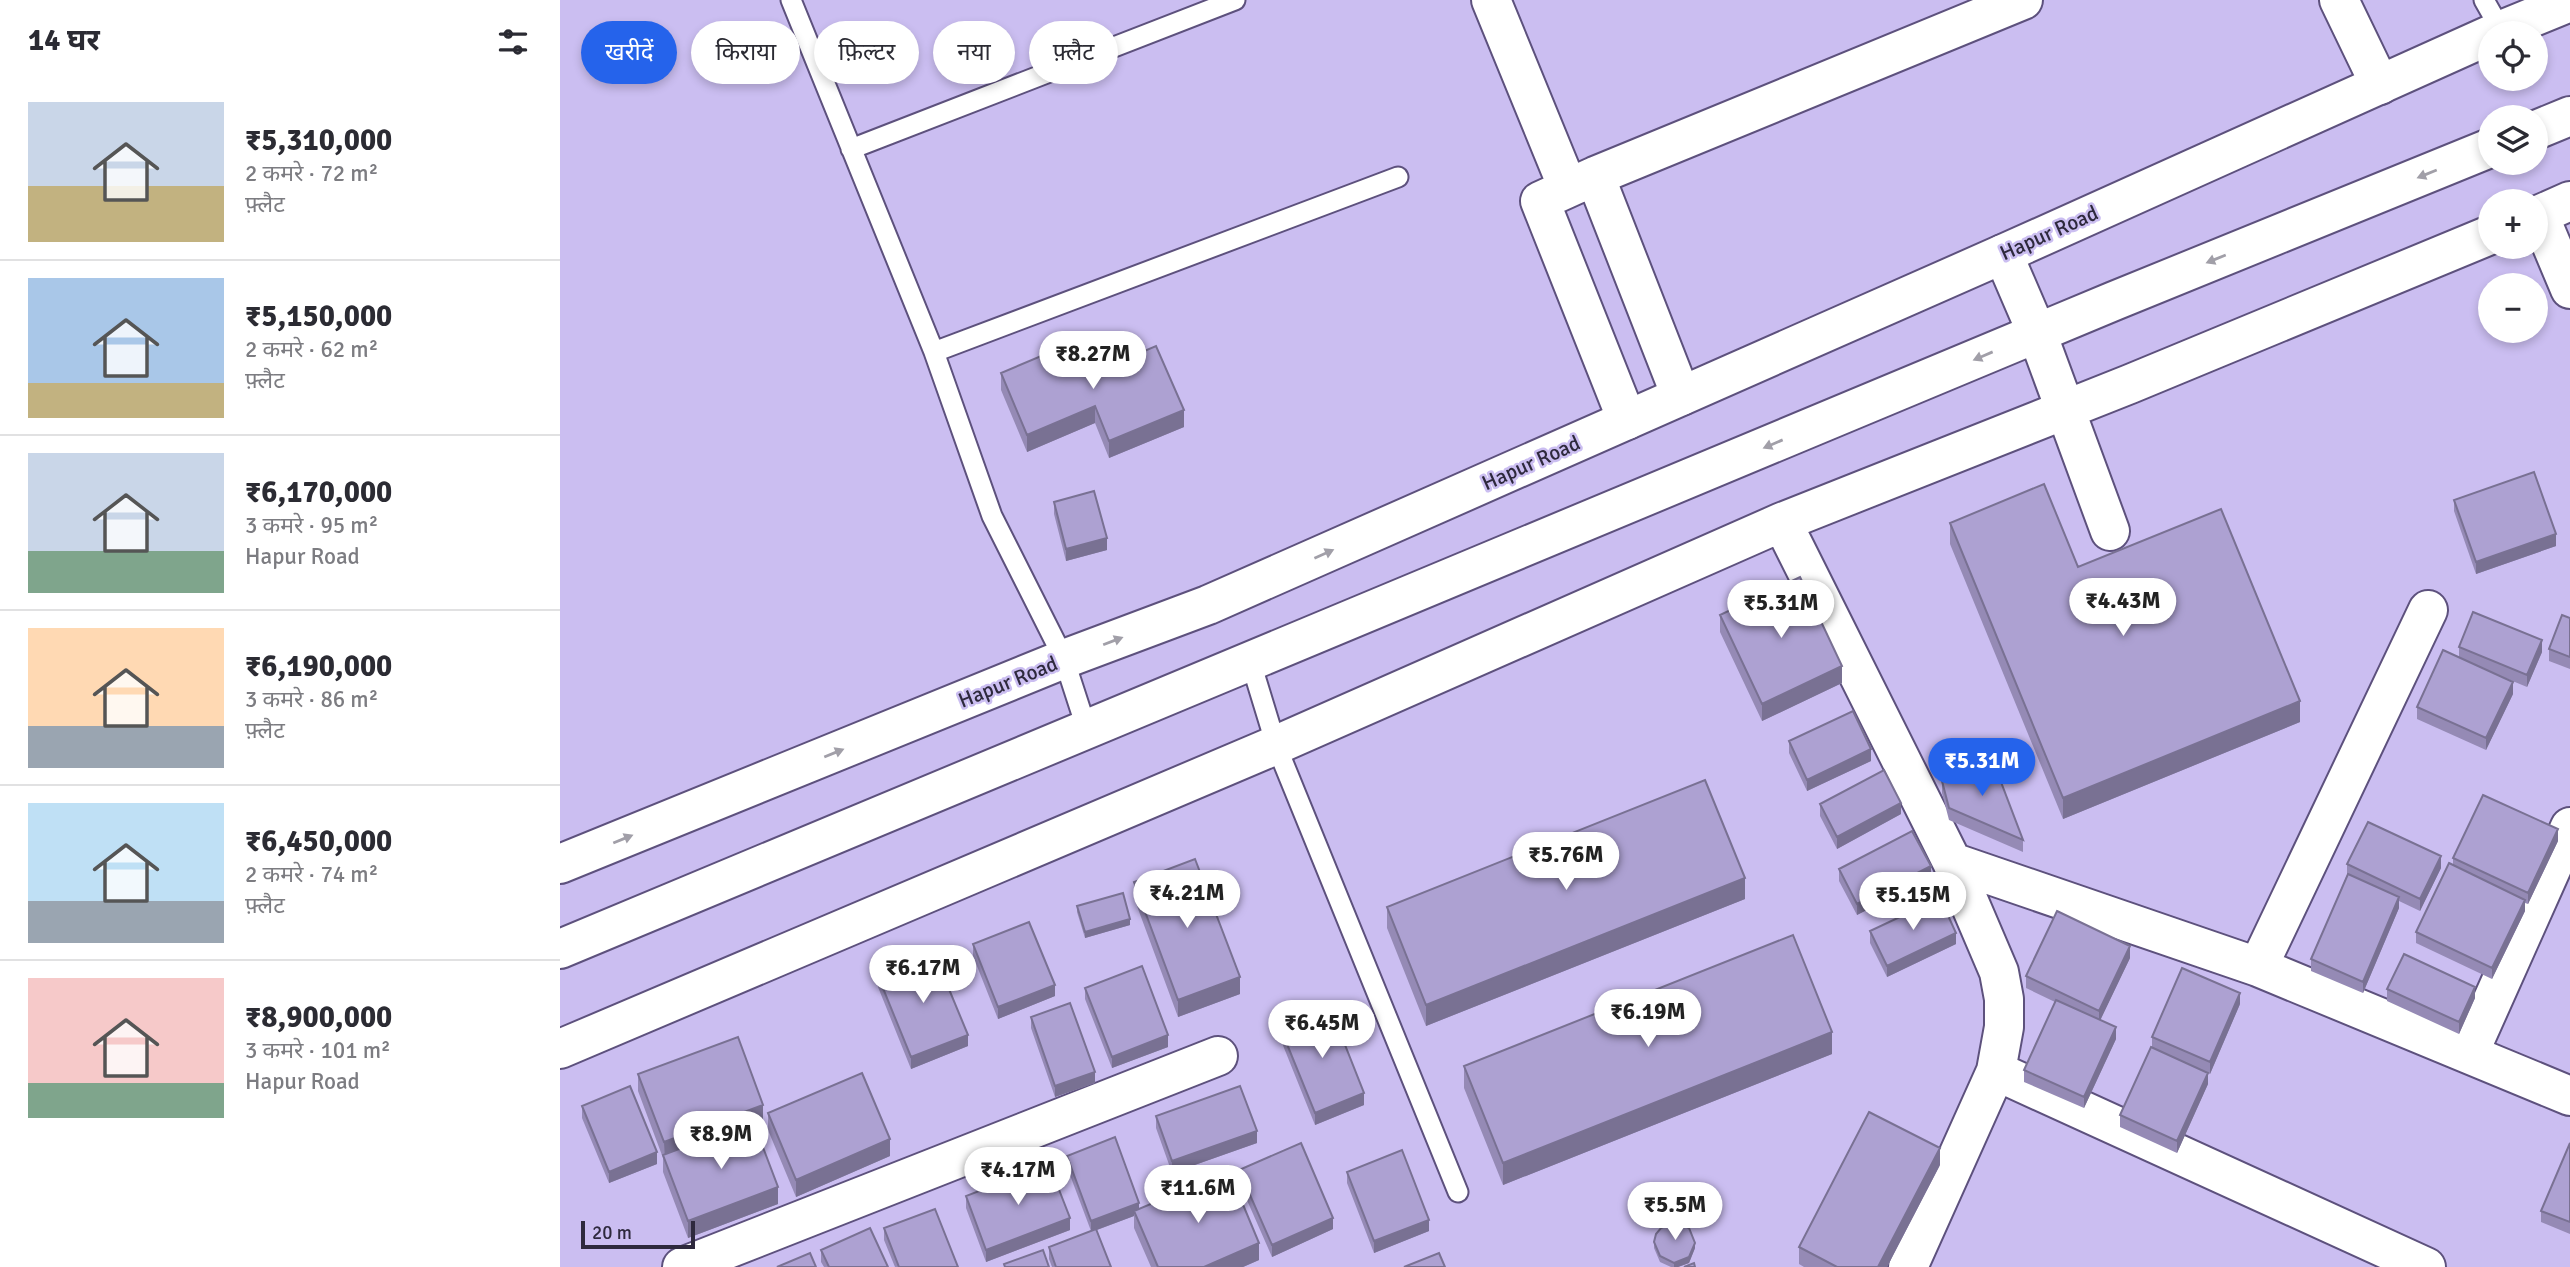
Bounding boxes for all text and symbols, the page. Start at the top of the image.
chip: खरीदें [581,21,677,84]
chip: किराया [691,21,800,84]
chip: फ़िल्टर [814,21,919,84]
chip: नया [933,21,1015,84]
chip: फ़्लैट [1029,21,1118,84]
map controls [2478,21,2548,343]
button: locate [2478,21,2548,91]
text: 14 घर [28,22,100,59]
icon: filters [494,23,532,61]
button: layers [2478,105,2548,175]
text: ₹5,310,000 [245,122,392,159]
icon: home [84,130,168,214]
text: 2 कमरे · 72 m² [245,159,378,188]
one-way arrow [2417,168,2437,180]
button: + [2478,189,2548,259]
text: फ़्लैट [245,190,285,219]
street label: Hapur Road [1996,200,2102,266]
one-way arrow [2205,254,2226,265]
button: − [2478,273,2548,343]
text: ₹5,150,000 [245,298,392,335]
icon: home [84,306,168,390]
pin: ₹8.27M [1036,332,1150,391]
text: 2 कमरे · 62 m² [245,335,378,364]
text: ₹8.27M [1055,339,1131,368]
one-way arrow [1973,351,1994,362]
text: फ़्लैट [245,366,285,395]
street label: Hapur Road [1478,430,1584,496]
one-way arrow [1763,439,1784,450]
text: ₹6,170,000 [245,474,392,511]
icon: home [84,481,168,565]
text: 3 कमरे · 95 m² [245,511,378,540]
text: Hapur Road [245,542,360,571]
one-way arrow [1313,548,1334,559]
pin: ₹4.43M [2066,578,2180,638]
pin: ₹5.31M [1724,580,1838,640]
text: ₹4.43M [2085,586,2161,615]
text: ₹5.31M [1743,588,1819,617]
one-way arrow [1103,635,1124,646]
text: ₹6,190,000 [245,648,392,685]
street label: Hapur Road [955,650,1061,714]
icon: home [84,656,168,740]
text: 3 कमरे · 86 m² [245,685,378,714]
text: फ़्लैट [245,716,285,745]
pin: ₹5.31M [1925,738,2039,798]
text: ₹5.31M [1944,746,2020,775]
one-way arrow [824,747,844,759]
text: ₹6,450,000 [245,823,392,860]
icon: home [84,831,168,915]
pin: ₹5.76M [1509,832,1623,892]
one-way arrow [613,833,634,844]
text: ₹5.76M [1528,840,1604,869]
text: 2 कमरे · 74 m² [245,860,378,889]
pin: ₹4.21M [1130,870,1244,930]
pin: ₹5.15M [1856,872,1970,932]
text: ₹4.21M [1149,878,1225,907]
text: ₹5.15M [1875,880,1951,909]
text: फ़्लैट [245,891,285,920]
pin: ₹6.17M [866,946,980,1005]
text: ₹6.17M [885,953,961,982]
pin: ₹6.19M [1591,990,1705,1049]
text: ₹6.19M [1610,997,1686,1026]
text: ₹8,900,000 [245,999,392,1036]
pin: ₹6.45M [1265,1000,1379,1060]
icon: home [84,1006,168,1090]
text: ₹6.45M [1284,1008,1360,1037]
text: 3 कमरे · 101 m² [245,1036,391,1065]
text: Hapur Road [245,1067,360,1096]
pin: ₹8.9M [672,1112,770,1171]
text: ₹8.9M [689,1119,753,1148]
pin: ₹4.17M [961,1148,1075,1207]
text: ₹4.17M [980,1155,1056,1184]
pin: ₹11.6M [1141,1166,1255,1225]
text: ₹11.6M [1160,1173,1236,1202]
pin: ₹5.5M [1626,1182,1724,1242]
text: ₹5.5M [1643,1190,1707,1219]
scale bar [581,1218,695,1250]
text: 20 m [592,1221,632,1245]

